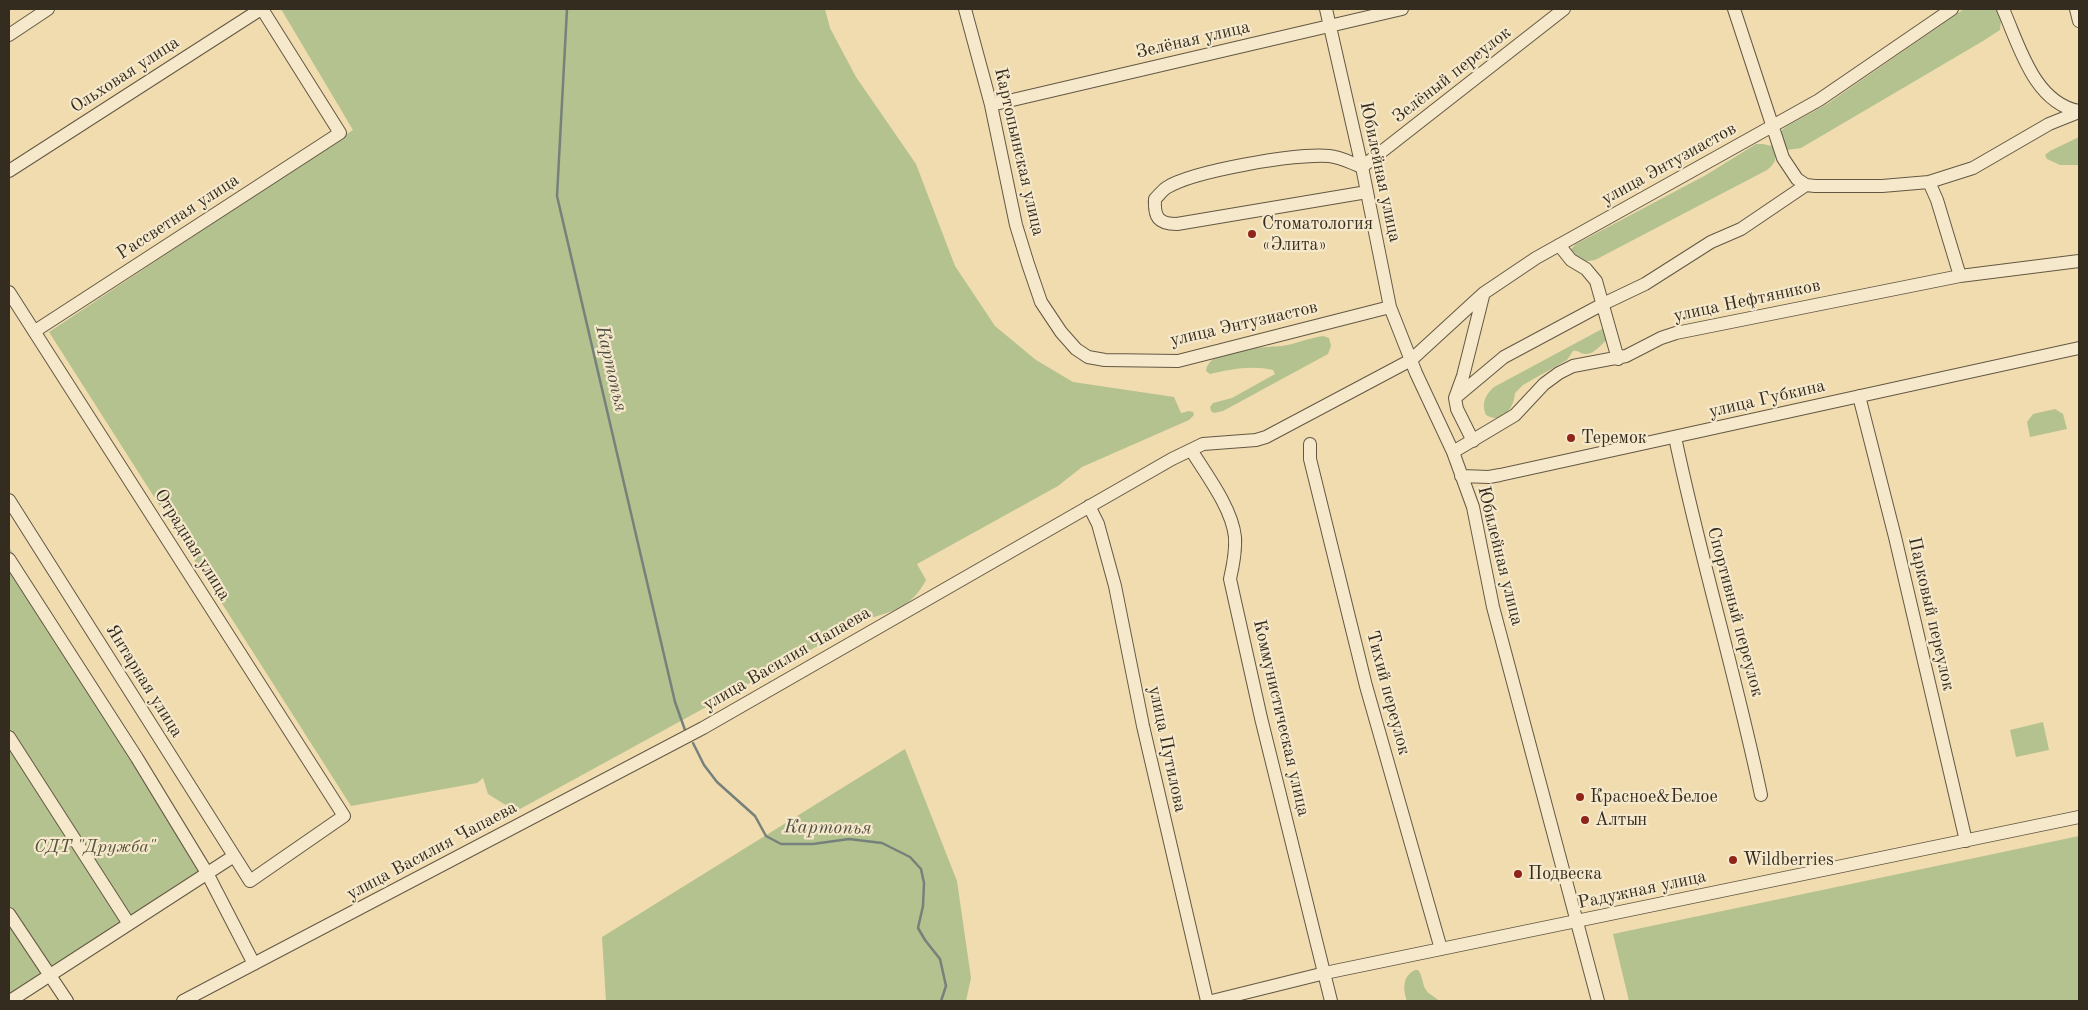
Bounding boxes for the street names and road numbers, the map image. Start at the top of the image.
street label: Зелёная улица [1134,16,1252,64]
street label: Зелёный переулок [1388,22,1516,128]
street label: Ольховая улица [67,32,183,118]
street label: Картопьинская улица [989,66,1049,238]
street label: Юбилейная улица [1355,100,1405,244]
street label: улица Энтузиастов [1598,118,1740,210]
street label: Рассветная улица [113,169,243,265]
street label: улица Нефтяников [1672,275,1822,327]
street label: улица Энтузиастов [1168,297,1320,351]
street label: улица Губкина [1707,375,1827,423]
street label: Юбилейная улица [1472,484,1528,628]
street label: Отрадная улица [149,485,235,605]
street label: Спортивный переулок [1702,525,1768,699]
street label: Парковый переулок [1903,535,1959,693]
street label: улица Василия Чапаева [699,602,875,716]
street label: Коммунистическая улица [1248,617,1314,819]
street label: Янтарная улица [101,620,187,742]
street label: Тихий переулок [1361,629,1415,757]
street label: улица Путилова [1143,684,1191,814]
street label: улица Василия Чапаева [343,797,521,905]
street label: Радужная улица [1576,866,1708,914]

